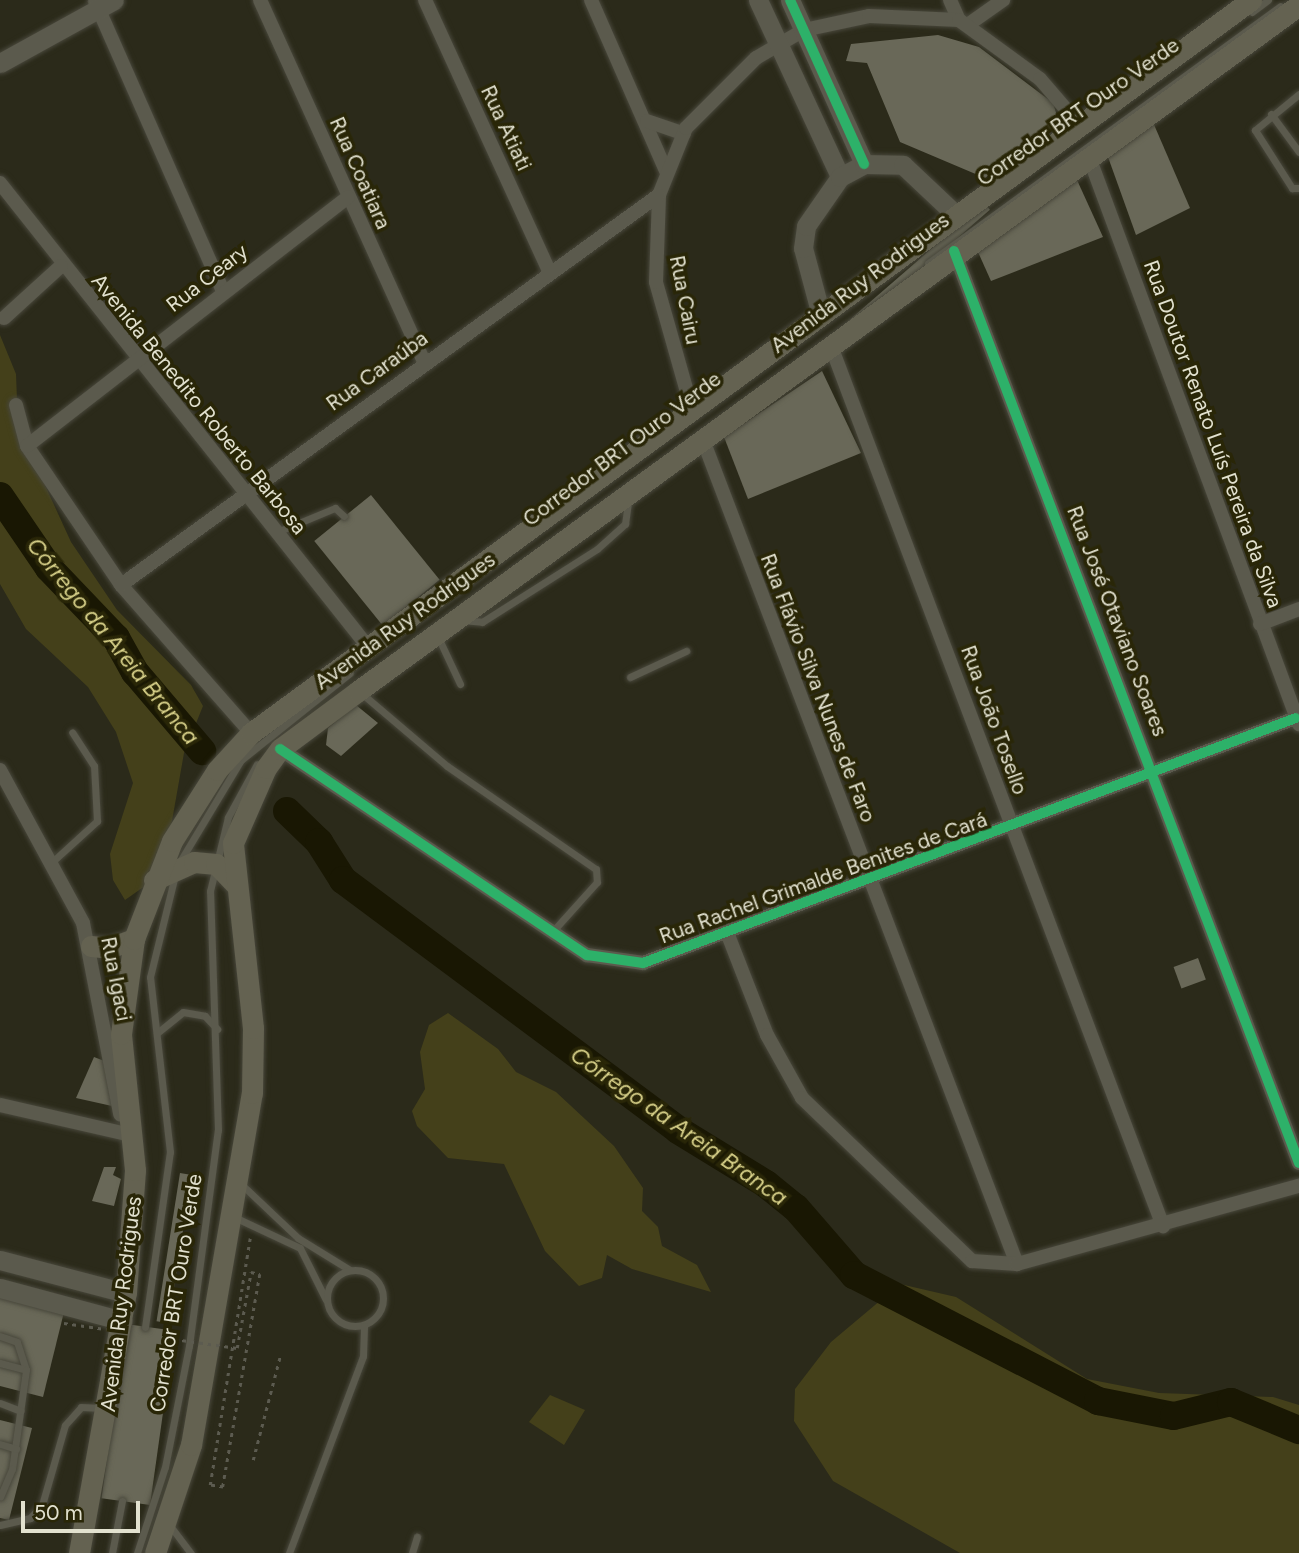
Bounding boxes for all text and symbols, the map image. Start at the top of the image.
street label: Corredor BRT Ouro Verde [972,33,1184,191]
street label: Rua Atiati [475,81,537,175]
street label: Rua Coatiara [324,113,396,233]
street label: Avenida Ruy Rodrigues [766,208,954,358]
street label: Rua Ceary [161,238,253,318]
street label: Rua Cairu [664,253,706,347]
street label: Rua Doutor Renato Luís Pereira da Silva [1138,257,1288,611]
street label: Avenida Benedito Roberto Barbosa [86,269,312,539]
street label: Rua Caraúba [321,326,433,416]
street label: Corredor BRT Ouro Verde [518,366,726,532]
street label: Rua José Otaviano Soares [1061,502,1173,740]
water label: Córrego da Areia Branca [21,532,205,750]
street label: Avenida Ruy Rodrigues [310,547,500,695]
street label: Rua Flávio Silva Nunes de Faro [755,550,881,826]
street label: Rua João Tosello [955,642,1033,798]
street label: Rua Rachel Grimalde Benites de Cará [656,807,990,949]
street label: Rua Igaci [95,935,137,1023]
water label: Córrego da Areia Branca [565,1041,793,1211]
street label: Corredor BRT Ouro Verde [145,1172,207,1414]
street label: Avenida Ruy Rodrigues [95,1195,147,1413]
scale bar [24,1486,144,1530]
text: 50 m [34,1500,83,1525]

